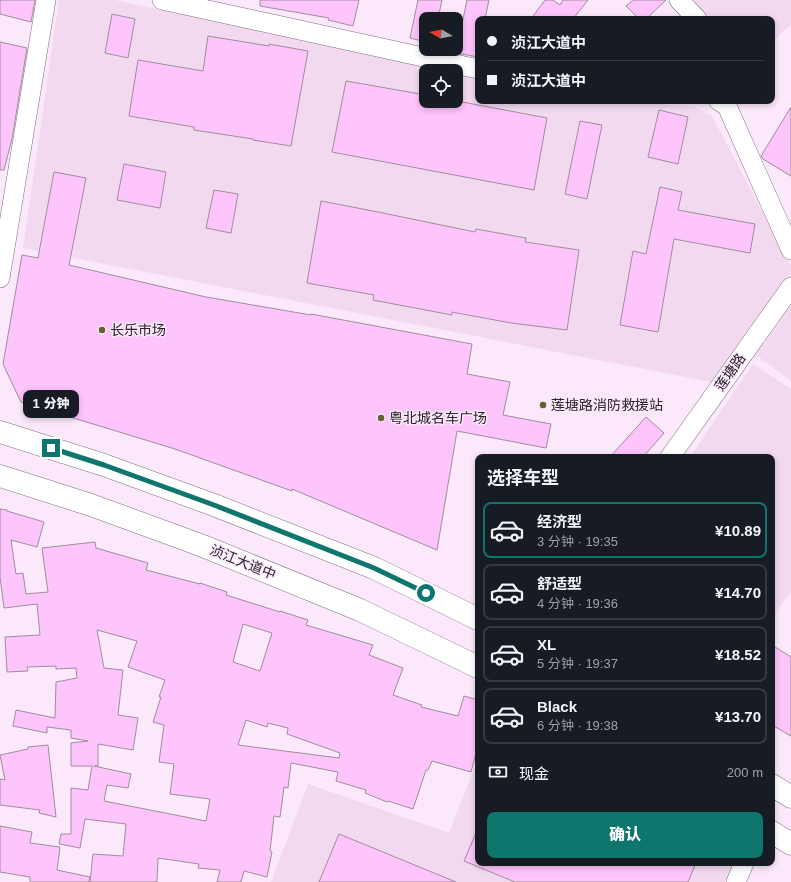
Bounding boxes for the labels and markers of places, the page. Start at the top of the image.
place label: 长乐市场 [110,322,166,338]
marker: 长乐市场 [97,325,107,335]
place label: 莲塘路消防救援站 [551,397,663,413]
marker: 莲塘路消防救援站 [538,400,548,410]
place label: 粤北城名车广场 [389,410,487,426]
marker: 粤北城名车广场 [376,413,386,423]

